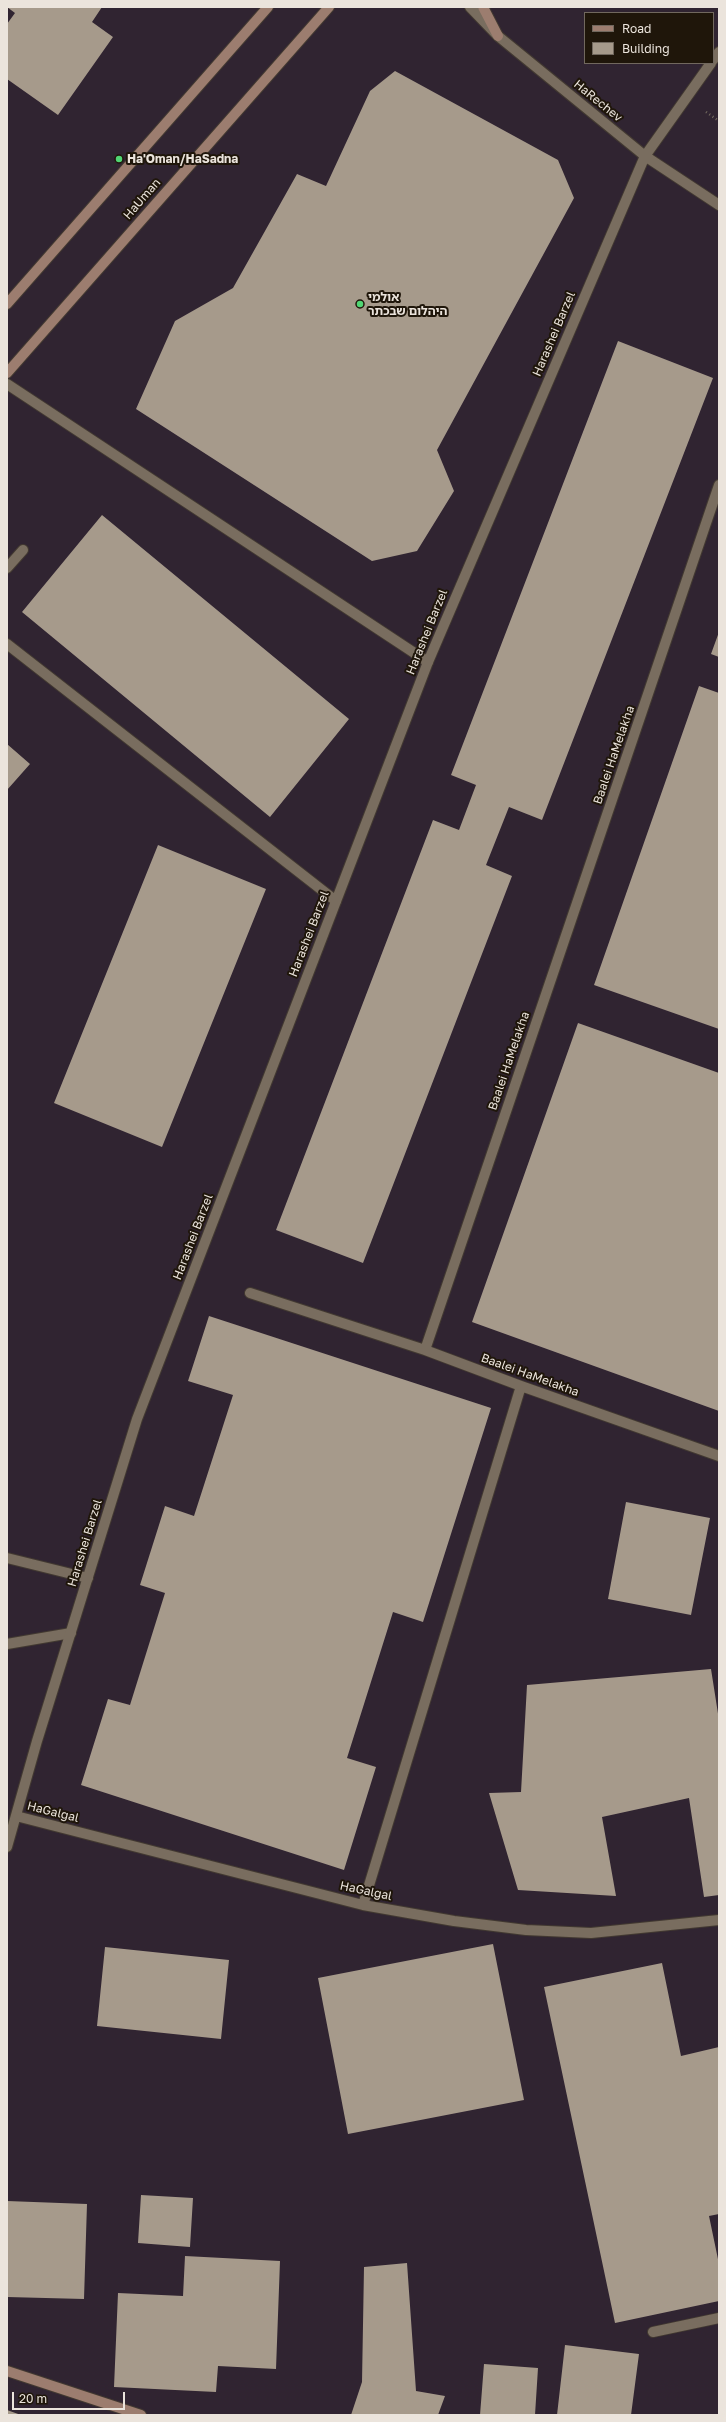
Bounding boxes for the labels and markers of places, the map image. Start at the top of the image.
place label: Ha'Oman/HaSadna [127,152,238,166]
marker: Ha'Oman/HaSadna [114,154,124,164]
place label: אולמי היהלום שבכתר [368,290,447,318]
marker: אולמי היהלום שבכתר [355,299,365,309]

